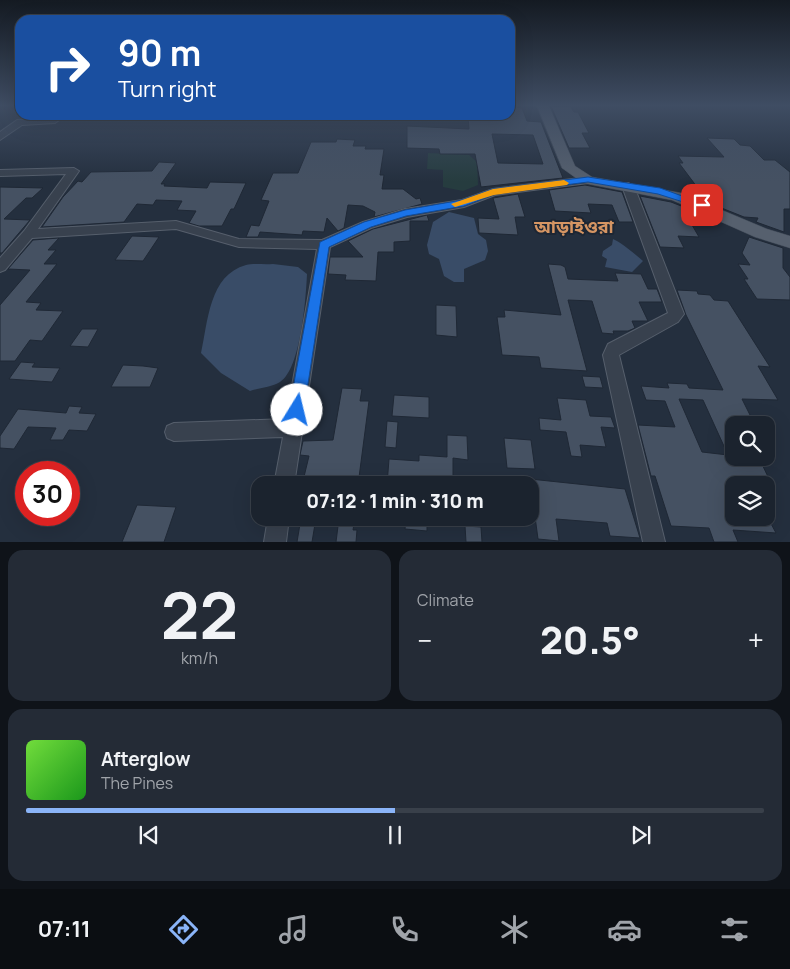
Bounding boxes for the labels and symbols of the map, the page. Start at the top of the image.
pin [681,184,723,226]
district label: আড়াইওরা [533,214,615,238]
position arrow [270,383,322,435]
speed limit sign: 30 [15,461,80,526]

